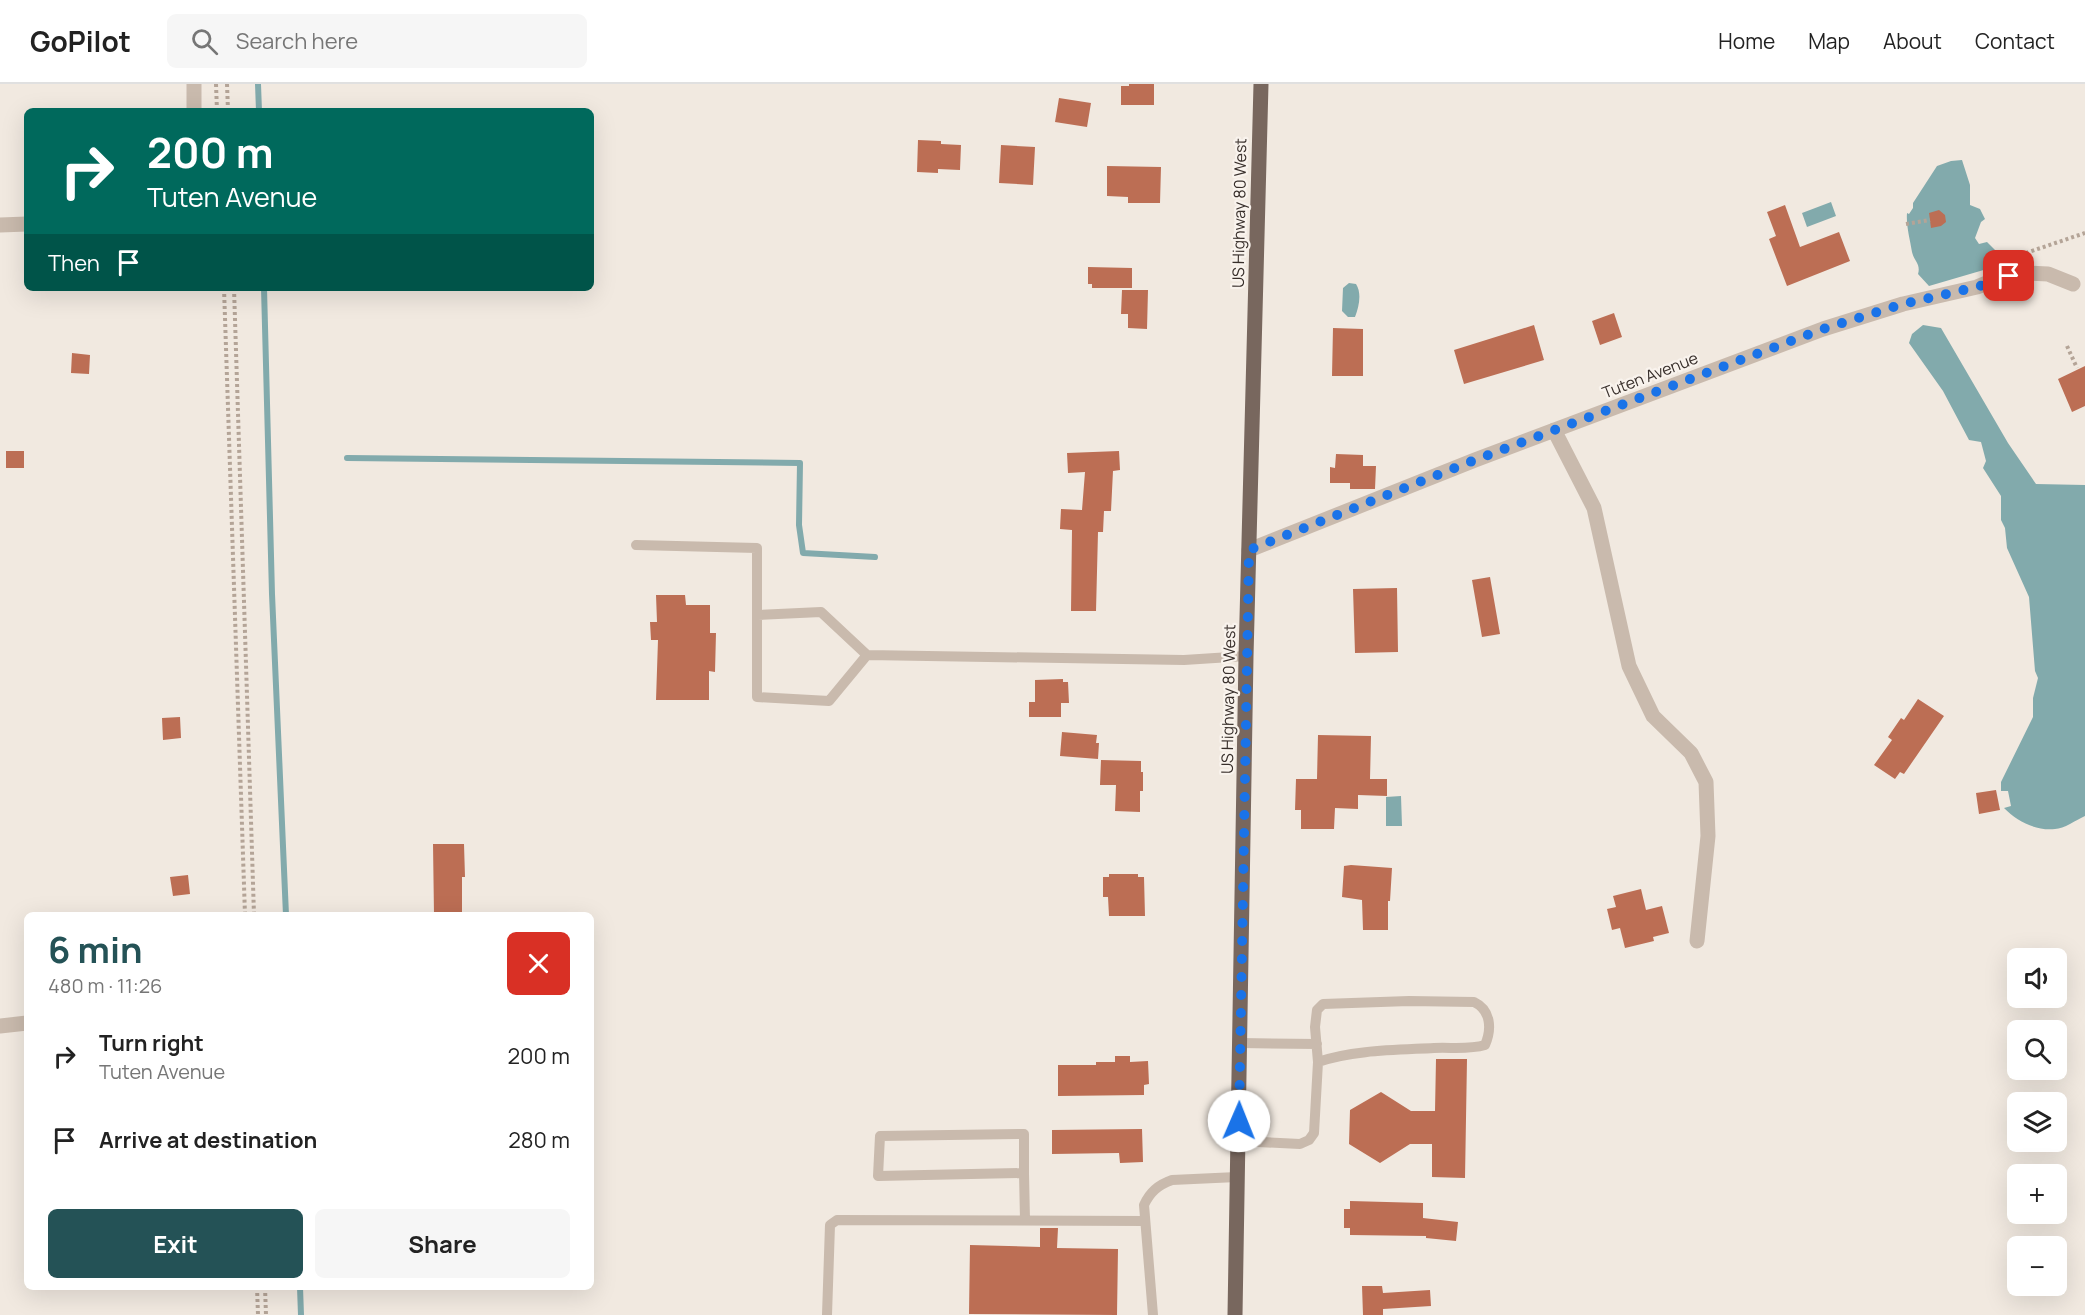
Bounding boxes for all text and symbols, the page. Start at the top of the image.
search box [167,14,587,68]
text: GoPilot [30,22,131,60]
icon: search [188,25,221,58]
text: Search here [236,26,358,56]
text: Home [1718,27,1775,55]
text: Map [1808,27,1850,55]
text: About [1883,27,1942,55]
text: Contact [1975,27,2055,55]
text: 200 m [147,123,273,181]
icon: right [48,132,126,210]
street label: US Highway 80 West [1227,138,1251,288]
text: Tuten Avenue [147,178,317,215]
icon: arrive [112,246,145,279]
text: Then [48,248,100,278]
pin [1983,250,2034,301]
icon: arrive [1992,259,2025,292]
street label: Tuten Avenue [1599,347,1701,403]
street label: US Highway 80 West [1216,624,1240,774]
text: 6 min [48,925,143,974]
button: close [507,932,570,995]
map controls [2007,948,2067,1296]
button: sound [2007,948,2067,1008]
text: 480 m · 11:26 [48,972,162,999]
button: search [2007,1020,2067,1080]
text: Turn right [99,1028,204,1058]
icon: right [48,1040,81,1073]
text: 200 m [508,1041,570,1071]
text: Tuten Avenue [99,1058,225,1085]
position arrow [1207,1089,1271,1153]
button: layers [2007,1092,2067,1152]
icon: arrive [48,1124,81,1157]
text: Arrive at destination [99,1125,317,1155]
text: 280 m [508,1125,570,1155]
button: + [2007,1164,2067,1224]
button: Exit [48,1209,303,1278]
button: Share [315,1209,570,1278]
button: − [2007,1236,2067,1296]

